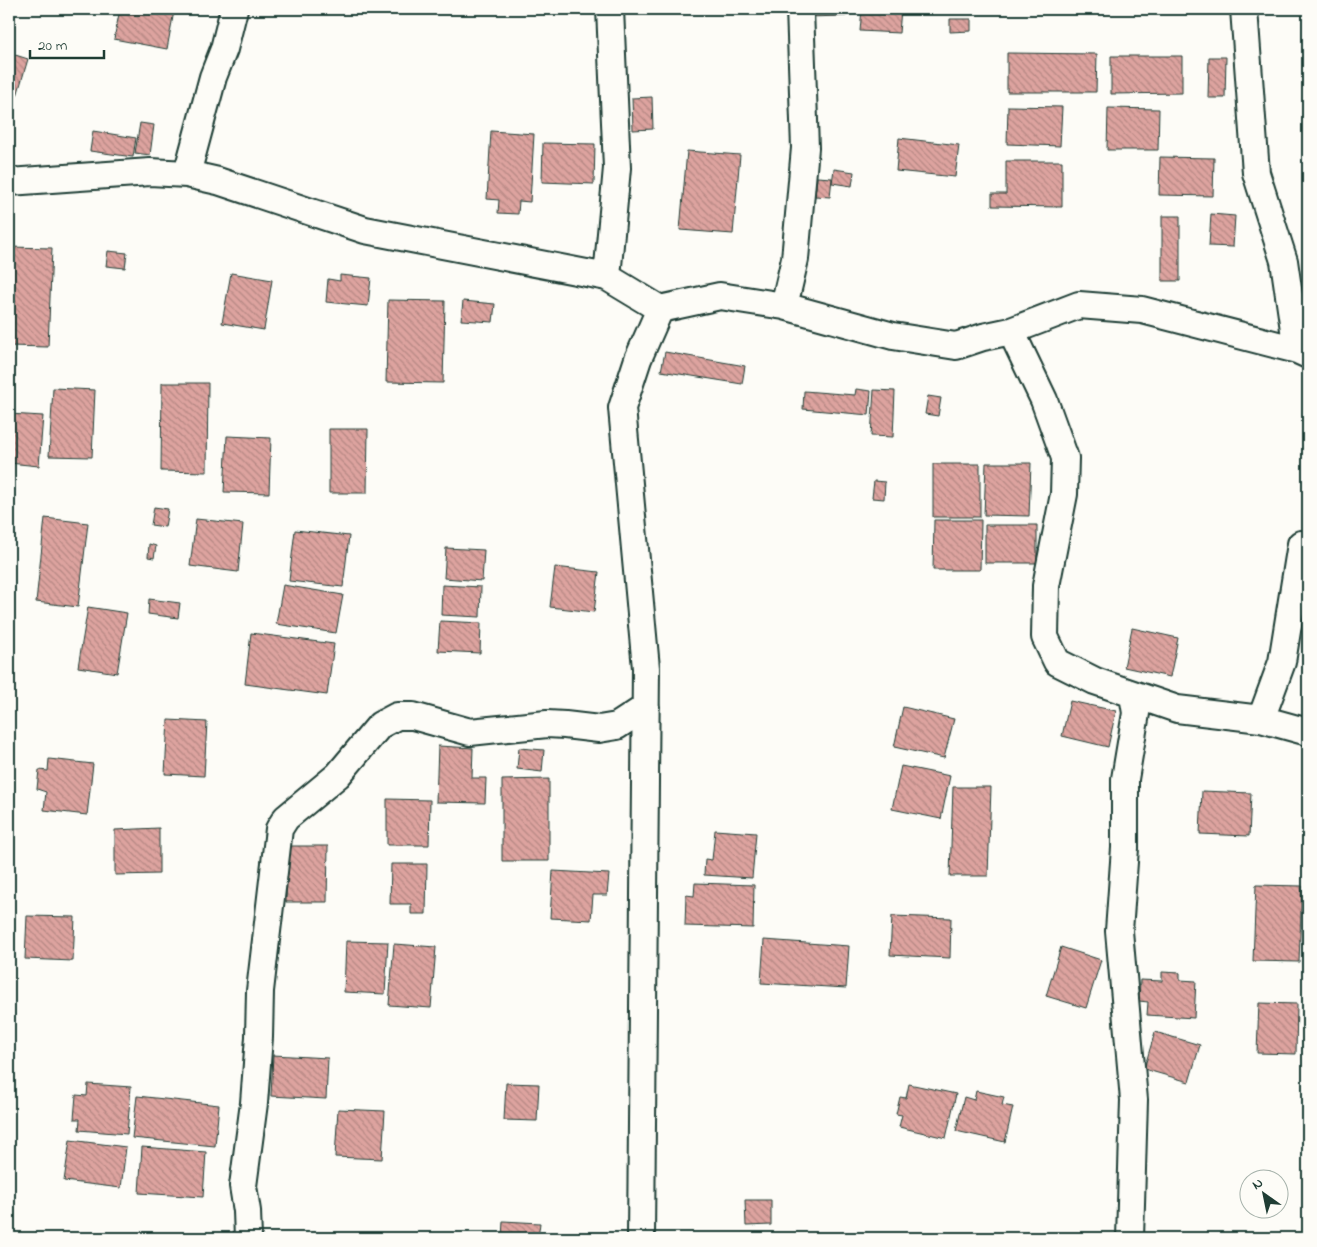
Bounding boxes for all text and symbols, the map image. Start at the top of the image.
scale bar [30,28,104,60]
text: 20 m [38,35,68,57]
north arrow [1240,1170,1290,1220]
text: N [1248,1173,1267,1196]

